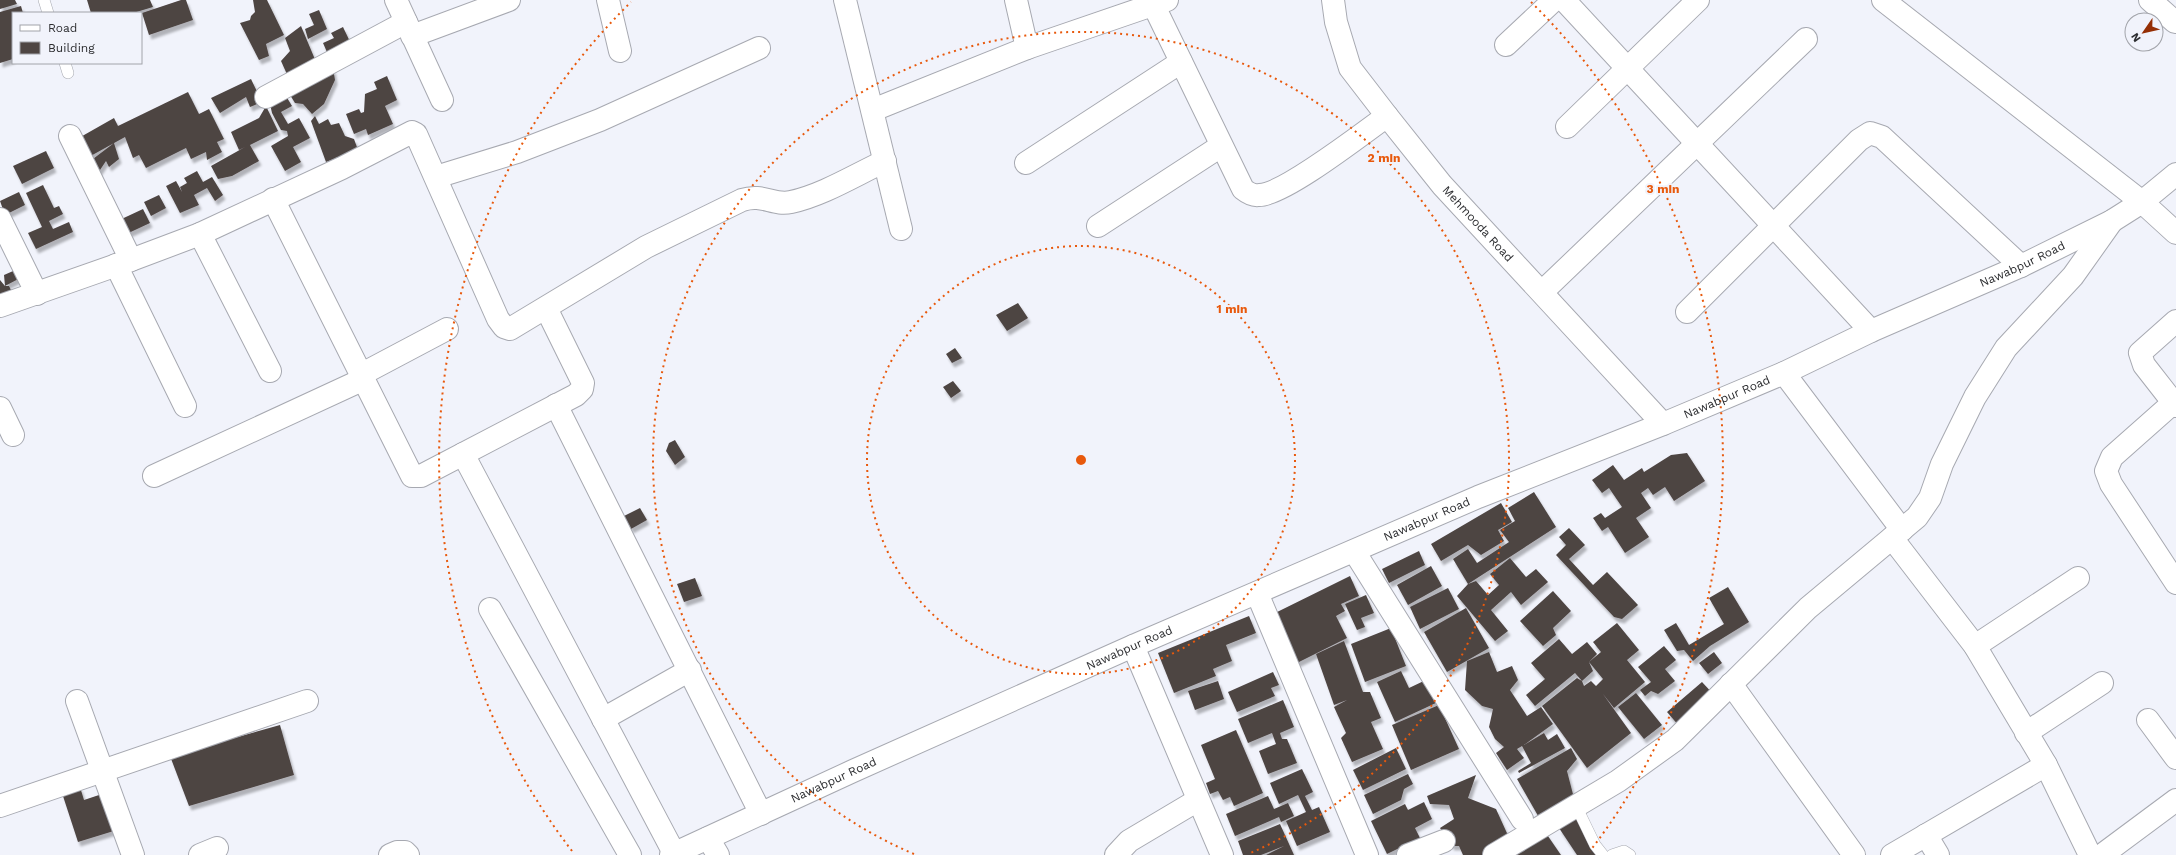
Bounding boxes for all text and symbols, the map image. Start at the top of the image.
legend [12,12,142,64]
north arrow [2124,12,2164,52]
text: Road [48,21,77,35]
text: N [2128,30,2144,44]
text: Building [48,41,95,55]
text: 2 min [1368,151,1400,165]
text: 3 min [1647,182,1679,196]
street label: Mehmooda Road [1440,183,1516,264]
street label: Nawabpur Road [1977,238,2067,290]
text: 1 min [1217,302,1247,316]
street label: Nawabpur Road [1681,373,1772,422]
centre of rings [1074,453,1088,467]
street label: Nawabpur Road [1381,494,1472,544]
street label: Nawabpur Road [1084,623,1175,673]
street label: Nawabpur Road [789,754,879,806]

